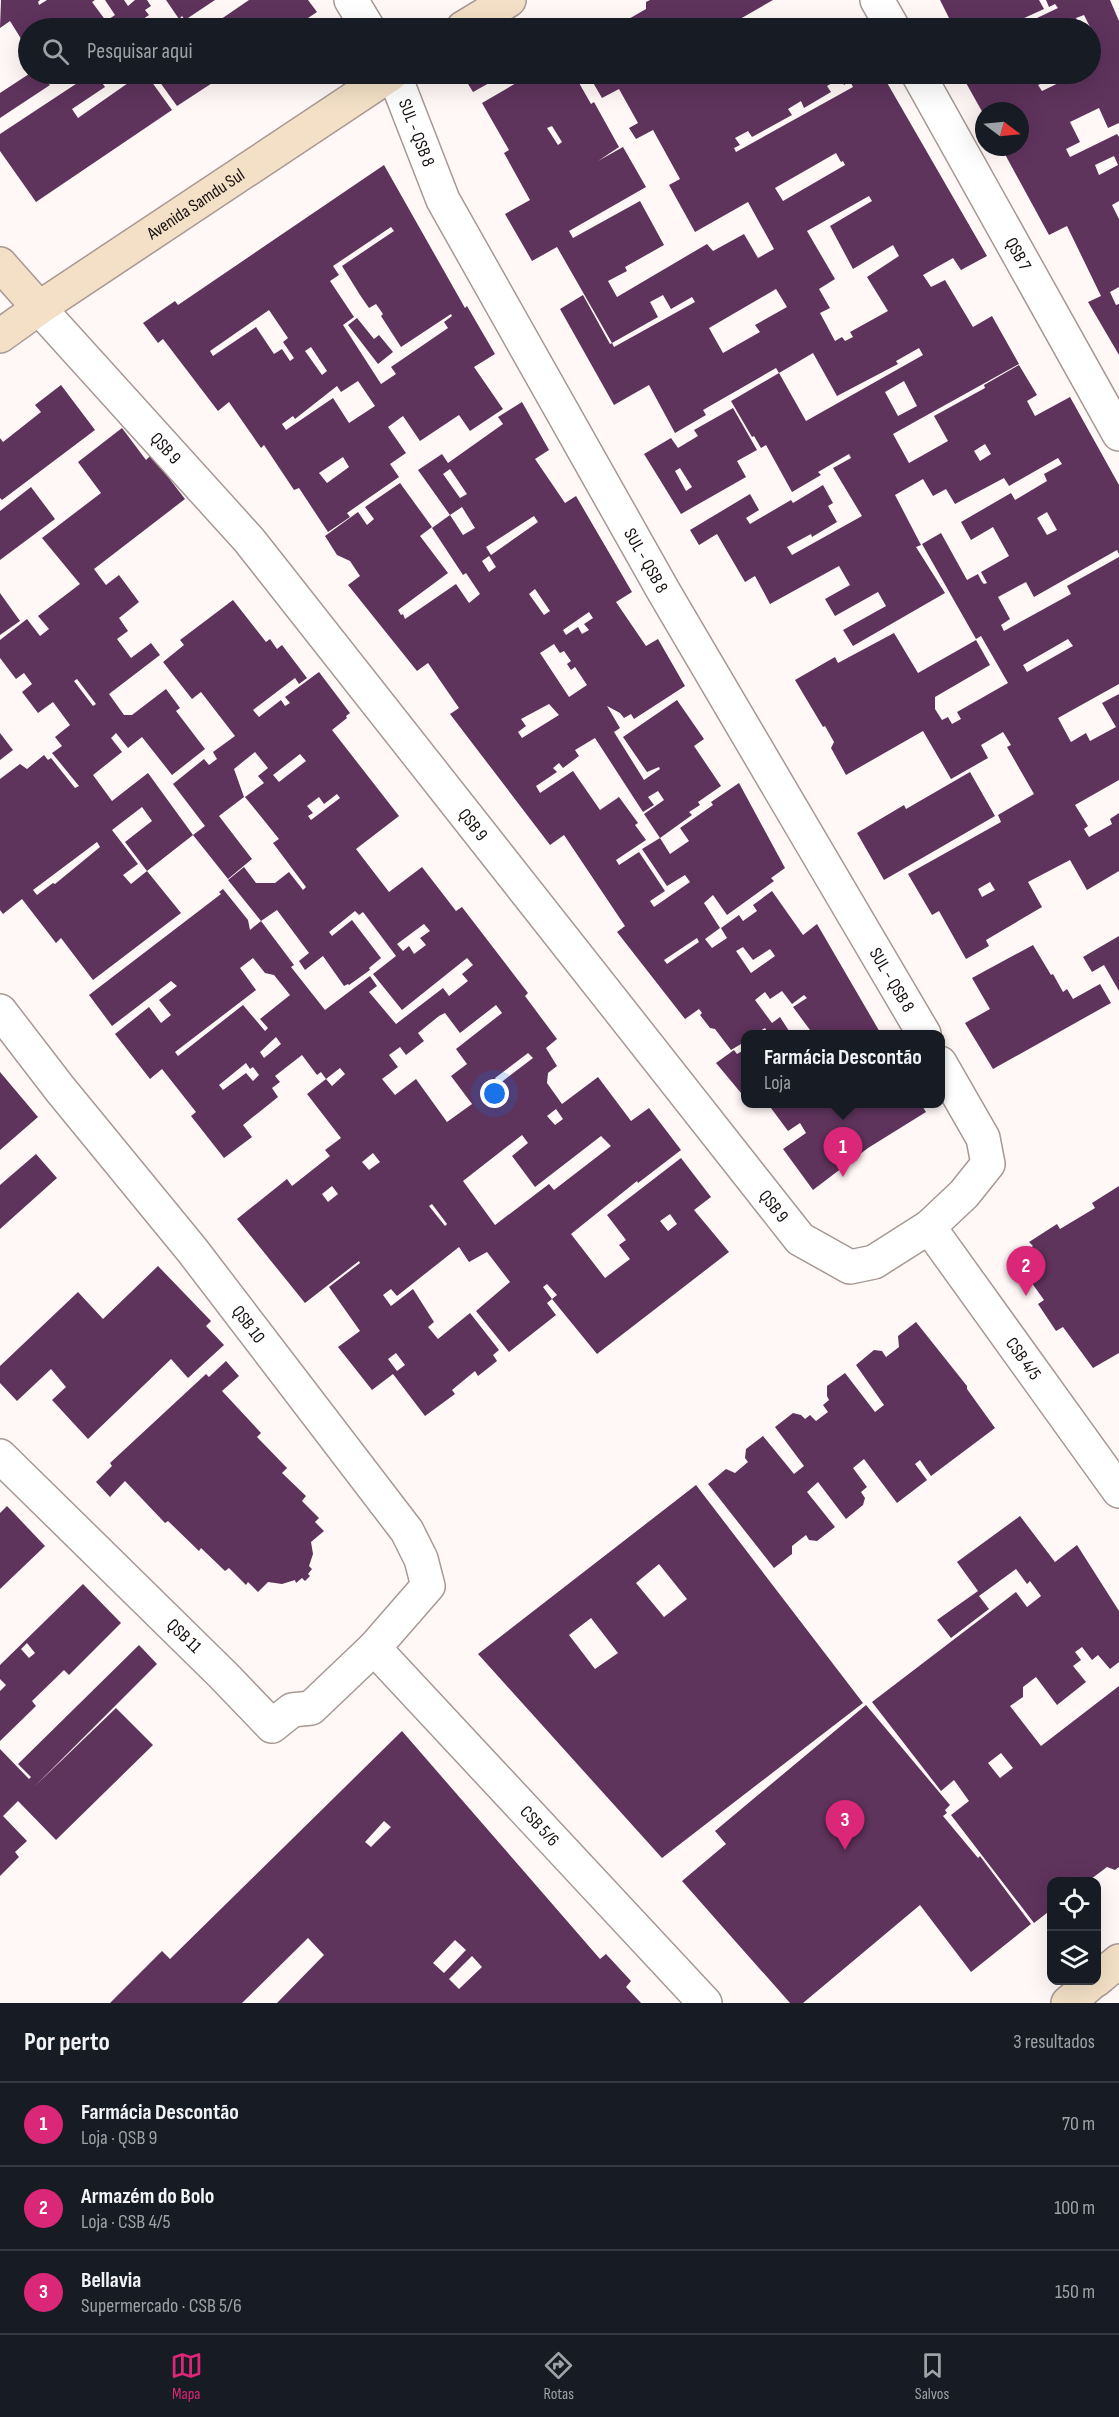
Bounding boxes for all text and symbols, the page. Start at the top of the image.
search box [18,18,1101,84]
icon: search [39,35,72,68]
text: Pesquisar aqui [87,38,192,65]
street label: SUL - QSB 8 [394,96,440,170]
north arrow [975,102,1029,156]
street label: Avenida Samdu Sul [142,164,248,244]
street label: QSB 7 [1001,234,1036,275]
street label: QSB 9 [146,428,185,468]
street label: SUL - QSB 8 [620,524,673,597]
street label: QSB 9 [454,804,492,845]
street label: SUL - QSB 8 [865,944,919,1016]
popup [741,1030,945,1108]
text: Farmácia Descontão [764,1044,922,1071]
text: Loja [764,1071,791,1095]
your location [480,1079,509,1108]
pin: 1 [824,1128,862,1177]
street label: QSB 9 [755,1186,793,1226]
pin: 2 [1006,1246,1046,1296]
street label: QSB 10 [228,1301,270,1347]
street label: CSB 4/5 [1001,1333,1046,1384]
street label: QSB 11 [162,1615,206,1658]
pin: 3 [826,1800,864,1850]
street label: CSB 5/6 [516,1801,564,1850]
map controls [1047,1877,1101,1985]
button: locate [1047,1877,1101,1931]
button: layers [1047,1931,1101,1985]
text: Por perto [24,2027,110,2058]
text: 3 resultados [1013,2030,1095,2054]
text: Farmácia Descontão [81,2099,239,2126]
text: 1 [40,2112,47,2136]
text: 70 m [1062,2112,1095,2136]
text: Loja · QSB 9 [81,2126,157,2150]
text: Armazém do Bolo [81,2183,214,2210]
text: 2 [39,2196,48,2220]
text: 100 m [1054,2196,1095,2220]
text: Loja · CSB 4/5 [81,2210,171,2234]
text: Bellavia [81,2267,141,2294]
text: 3 [39,2280,48,2304]
text: 150 m [1055,2280,1095,2304]
text: Supermercado · CSB 5/6 [81,2294,242,2318]
tab: Mapa [170,2349,203,2404]
tab: Rotas [542,2349,575,2404]
tab: Salvos [915,2349,949,2404]

